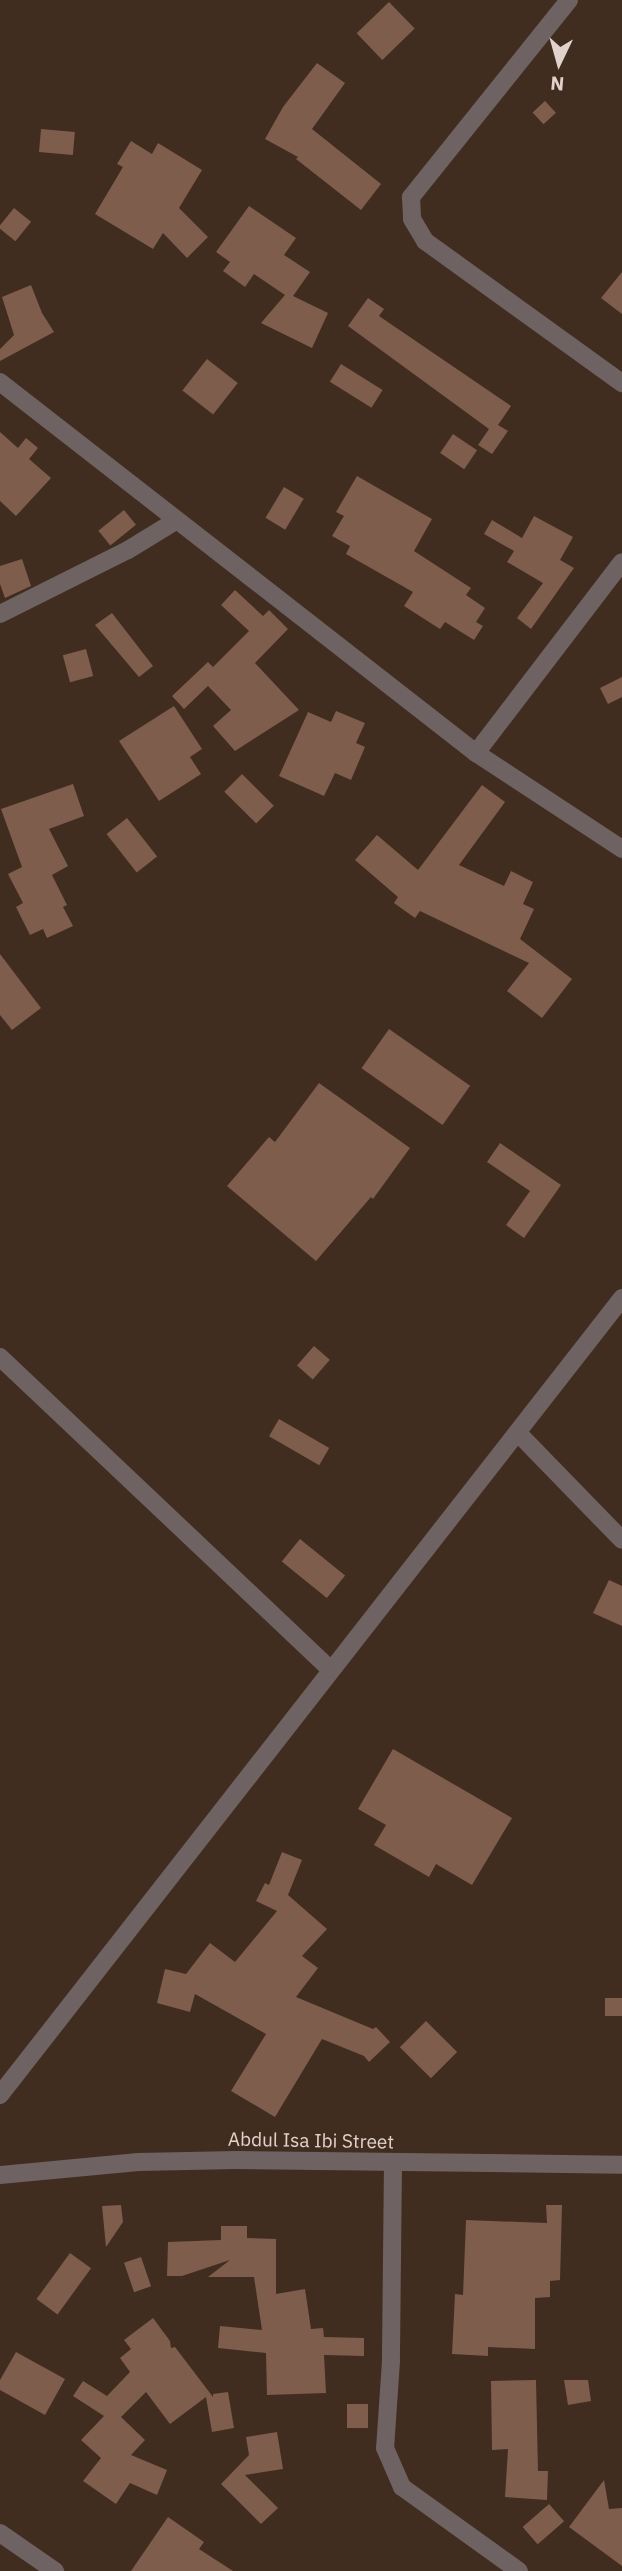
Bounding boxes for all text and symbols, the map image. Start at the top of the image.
north arrow [524,28,594,98]
text: N [549,71,565,96]
street label: Abdul Isa Ibi Street [228,2128,394,2154]

